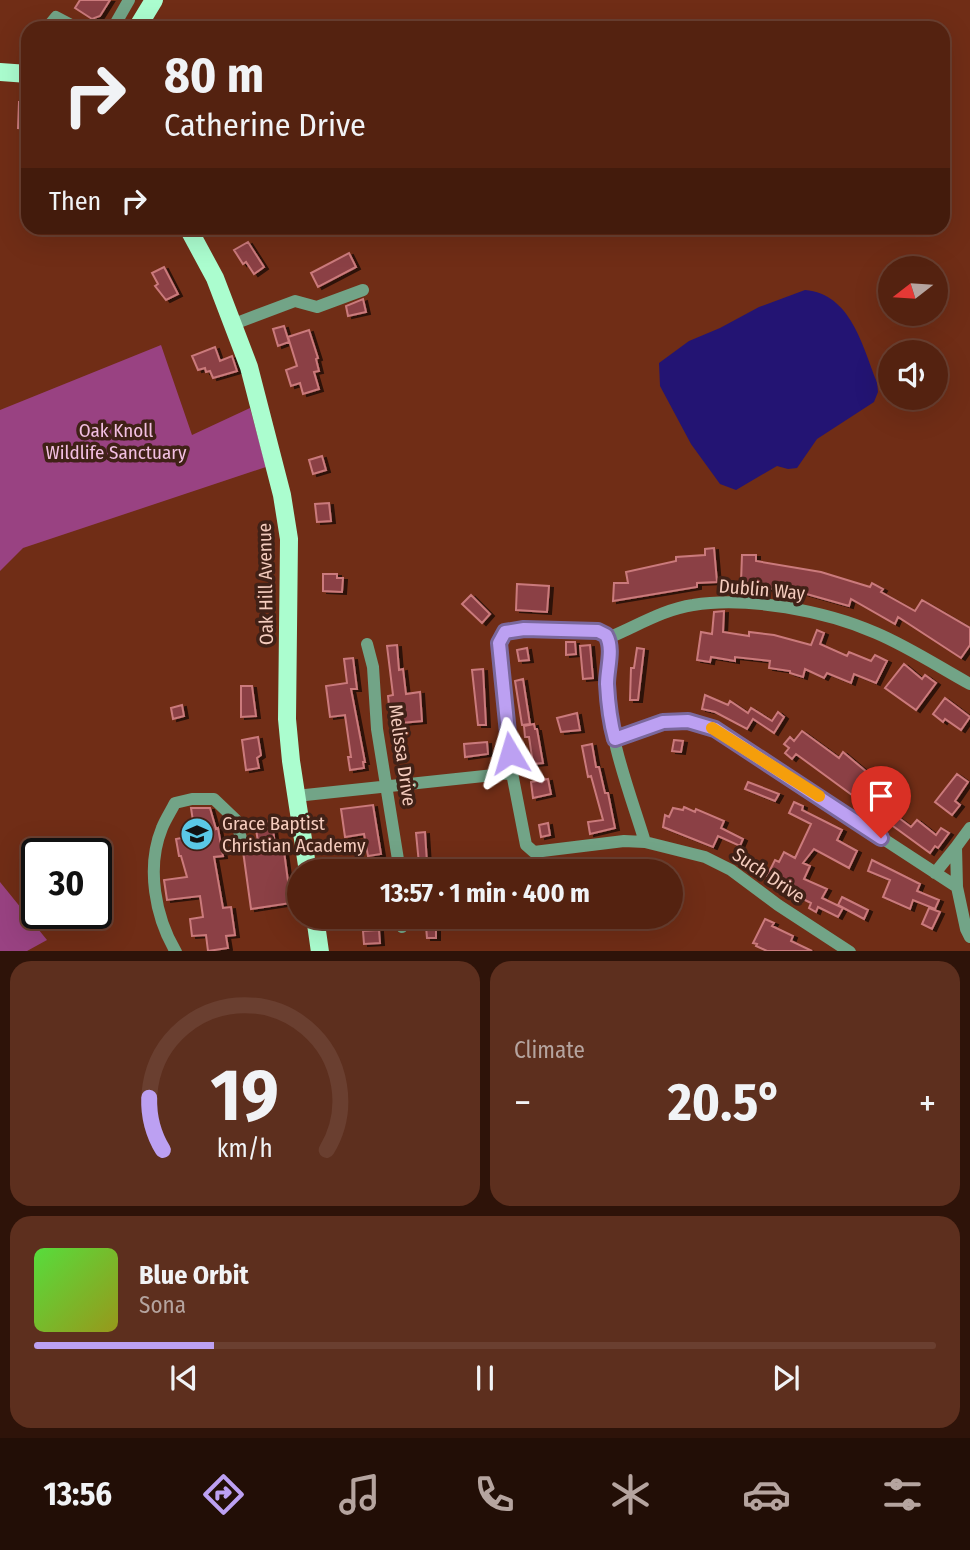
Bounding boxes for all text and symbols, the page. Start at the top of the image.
text: 80 m [164,46,264,105]
icon: right [49,49,140,140]
text: Catherine Drive [164,106,366,144]
icon: right [115,182,153,220]
text: Then [49,186,101,217]
north arrow [878,256,948,326]
map controls [878,256,948,410]
button: sound [878,340,948,410]
park label: Oak Knoll Wildlife Sanctuary [46,419,187,464]
street label: Oak Hill Avenue [253,523,278,645]
street label: Dublin Way [718,574,807,605]
street label: Melissa Drive [384,703,421,807]
position arrow [473,716,547,790]
pin [851,766,911,838]
icon: arrive [862,777,900,815]
place label: Grace Baptist Christian Academy [222,812,366,857]
school or university icon: Grace Baptist Christian Academy [178,815,216,853]
speed limit sign: 30 [21,838,112,929]
street label: Such Drive [728,843,809,908]
text: 13:57 · 1 min · 400 m [380,878,590,909]
text: Climate [514,1036,585,1064]
text: 19 [211,1052,279,1139]
text: 20.5° [668,1071,782,1134]
text: − [514,1080,531,1126]
text: + [919,1080,936,1126]
text: km/h [217,1133,273,1163]
text: Blue Orbit [139,1260,249,1291]
text: Sona [139,1291,186,1319]
icon: previous [165,1359,203,1397]
icon: pause [466,1359,504,1397]
icon: next [767,1359,805,1397]
icon: directions [199,1470,248,1519]
icon: music [335,1470,384,1519]
icon: phone [470,1470,519,1519]
icon: climate [606,1470,655,1519]
icon: car [742,1470,791,1519]
icon: filters [878,1470,927,1519]
text: 13:56 [43,1475,112,1513]

